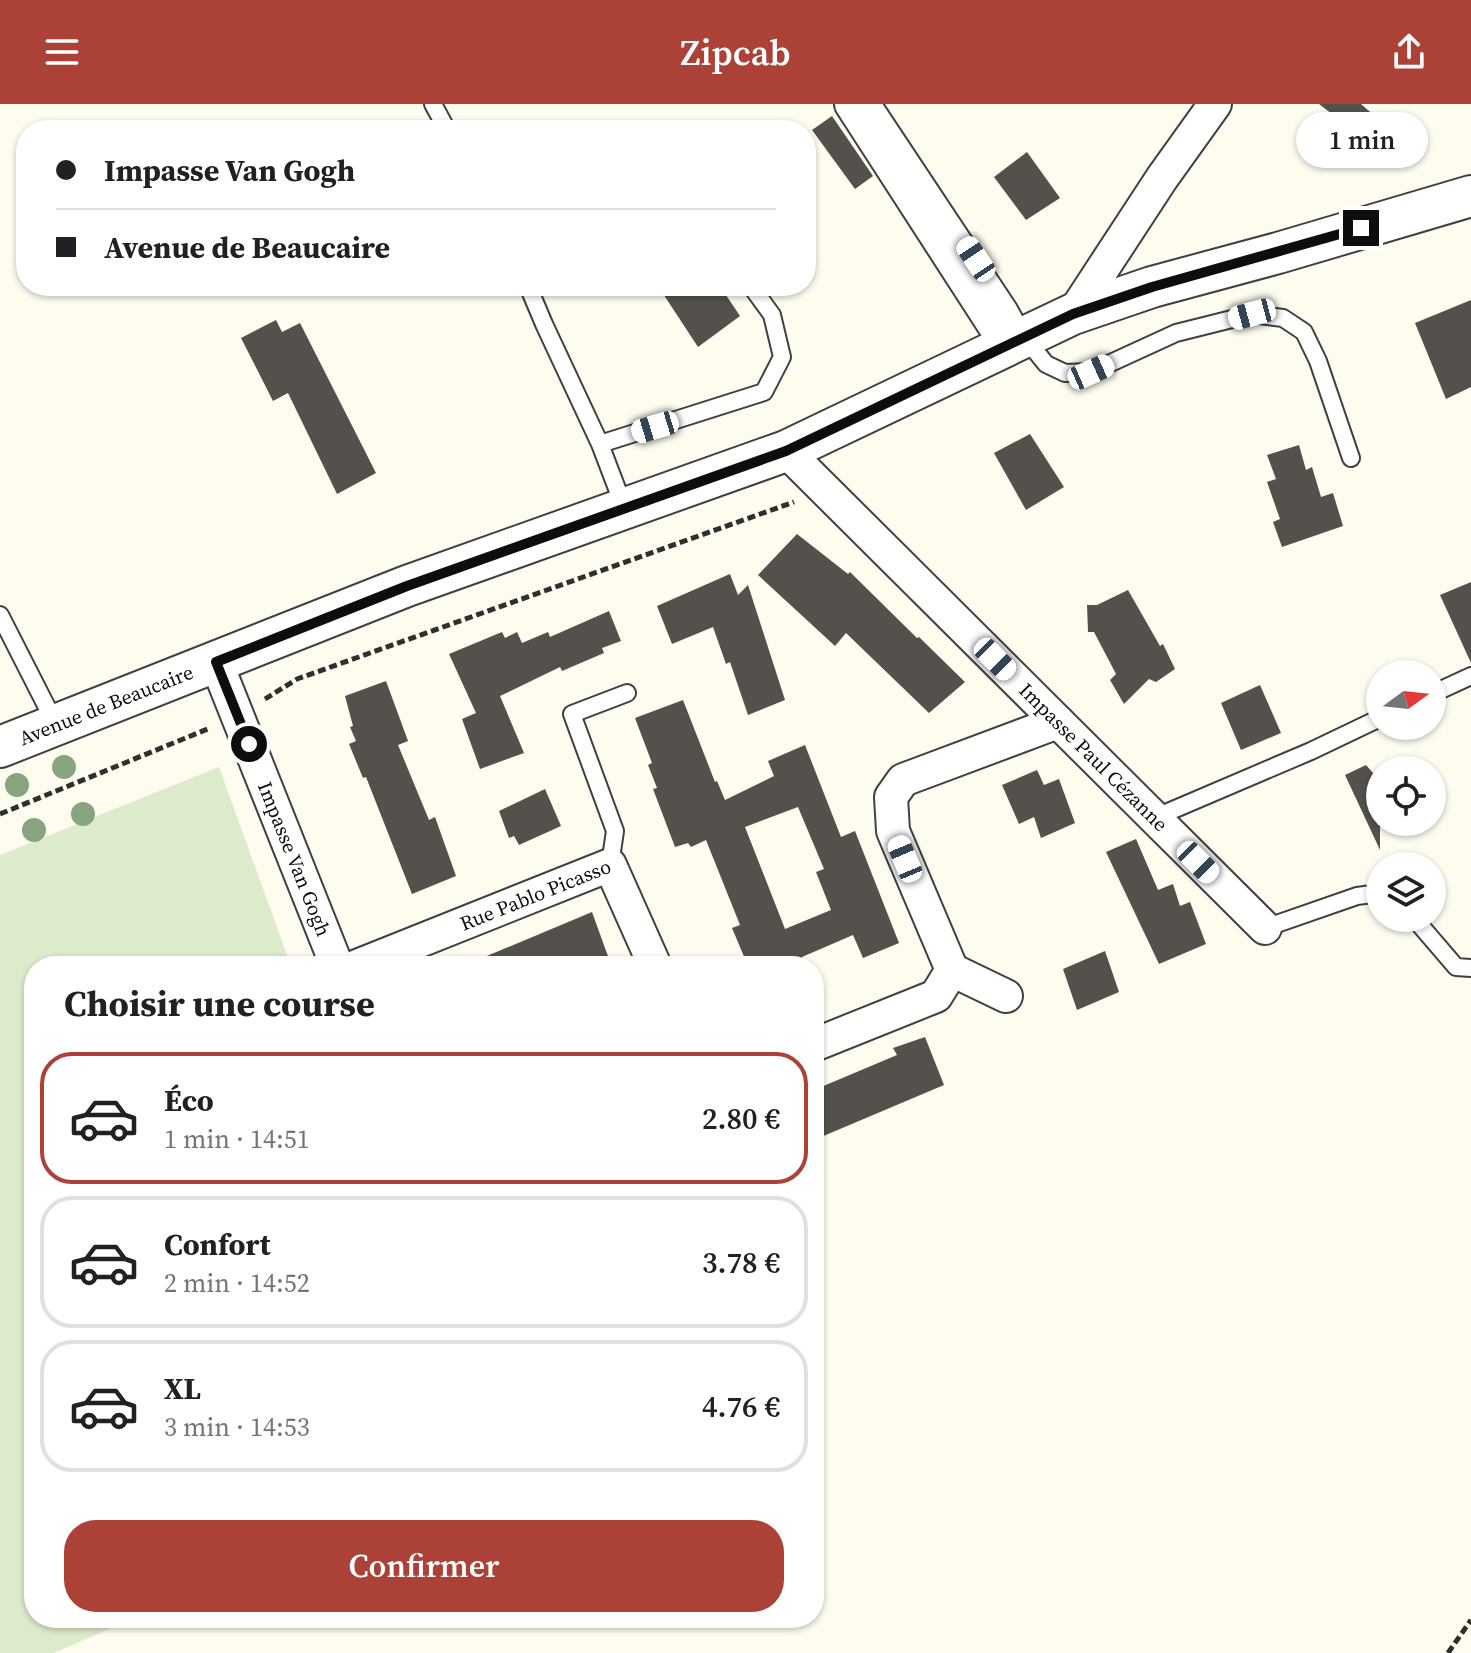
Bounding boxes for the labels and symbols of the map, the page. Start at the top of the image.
callout: 1 min [1295,112,1427,168]
route end [1343,210,1379,246]
car [953,232,999,286]
car [1226,296,1278,332]
car [1064,351,1118,393]
car [629,409,681,445]
car [970,634,1020,684]
street label: Avenue de Beaucaire [15,658,197,752]
north arrow [1366,660,1446,740]
street label: Impasse Paul Cézanne [1013,677,1174,838]
route start [231,726,267,762]
street label: Impasse Van Gogh [251,777,338,940]
car [885,832,925,886]
car [1173,837,1223,887]
street label: Rue Pablo Picasso [456,852,615,938]

